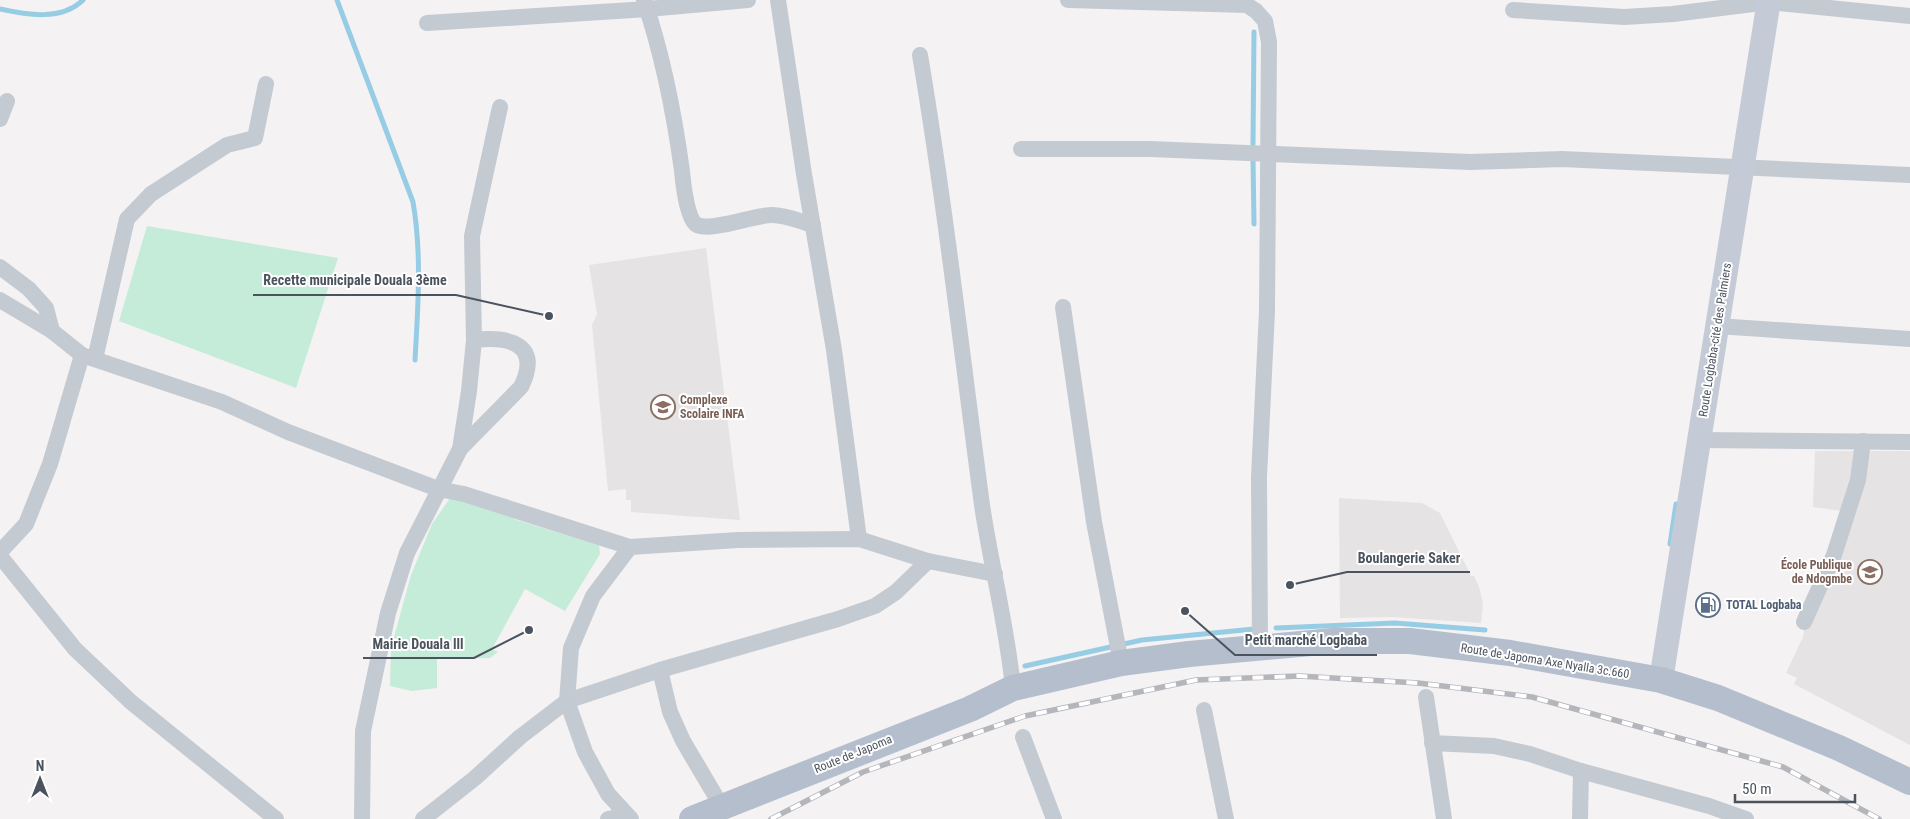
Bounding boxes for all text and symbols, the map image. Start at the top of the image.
street label: Route Logbaba-cité des Palmiers [1696,262,1734,418]
callout: Recette municipale Douala 3ème [253,266,456,295]
text: Recette municipale Douala 3ème [263,272,447,288]
place label: Complexe Scolaire INFA [680,393,745,421]
school or university icon: Complexe Scolaire INFA [650,394,676,420]
callout: Boulangerie Saker [1347,543,1470,572]
text: Boulangerie Saker [1358,550,1461,566]
place label: École Publique de Ndogmbe [1781,557,1852,586]
school or university icon: École Publique de Ndogmbe [1857,559,1883,585]
fuel station icon: TOTAL Logbaba [1695,592,1721,618]
place label: TOTAL Logbaba [1726,598,1802,612]
callout: Petit marché Logbaba [1235,626,1377,655]
callout: Mairie Douala lll [363,629,474,658]
text: Petit marché Logbaba [1245,632,1368,648]
text: Mairie Douala lll [372,636,464,652]
street label: Route de Japoma Axe Nyalla 3c.660 [1460,641,1630,681]
street label: Route de Japoma [812,732,894,776]
north arrow [15,754,65,804]
text: N [36,758,44,774]
scale bar [1735,772,1855,804]
text: 50 m [1742,780,1772,798]

